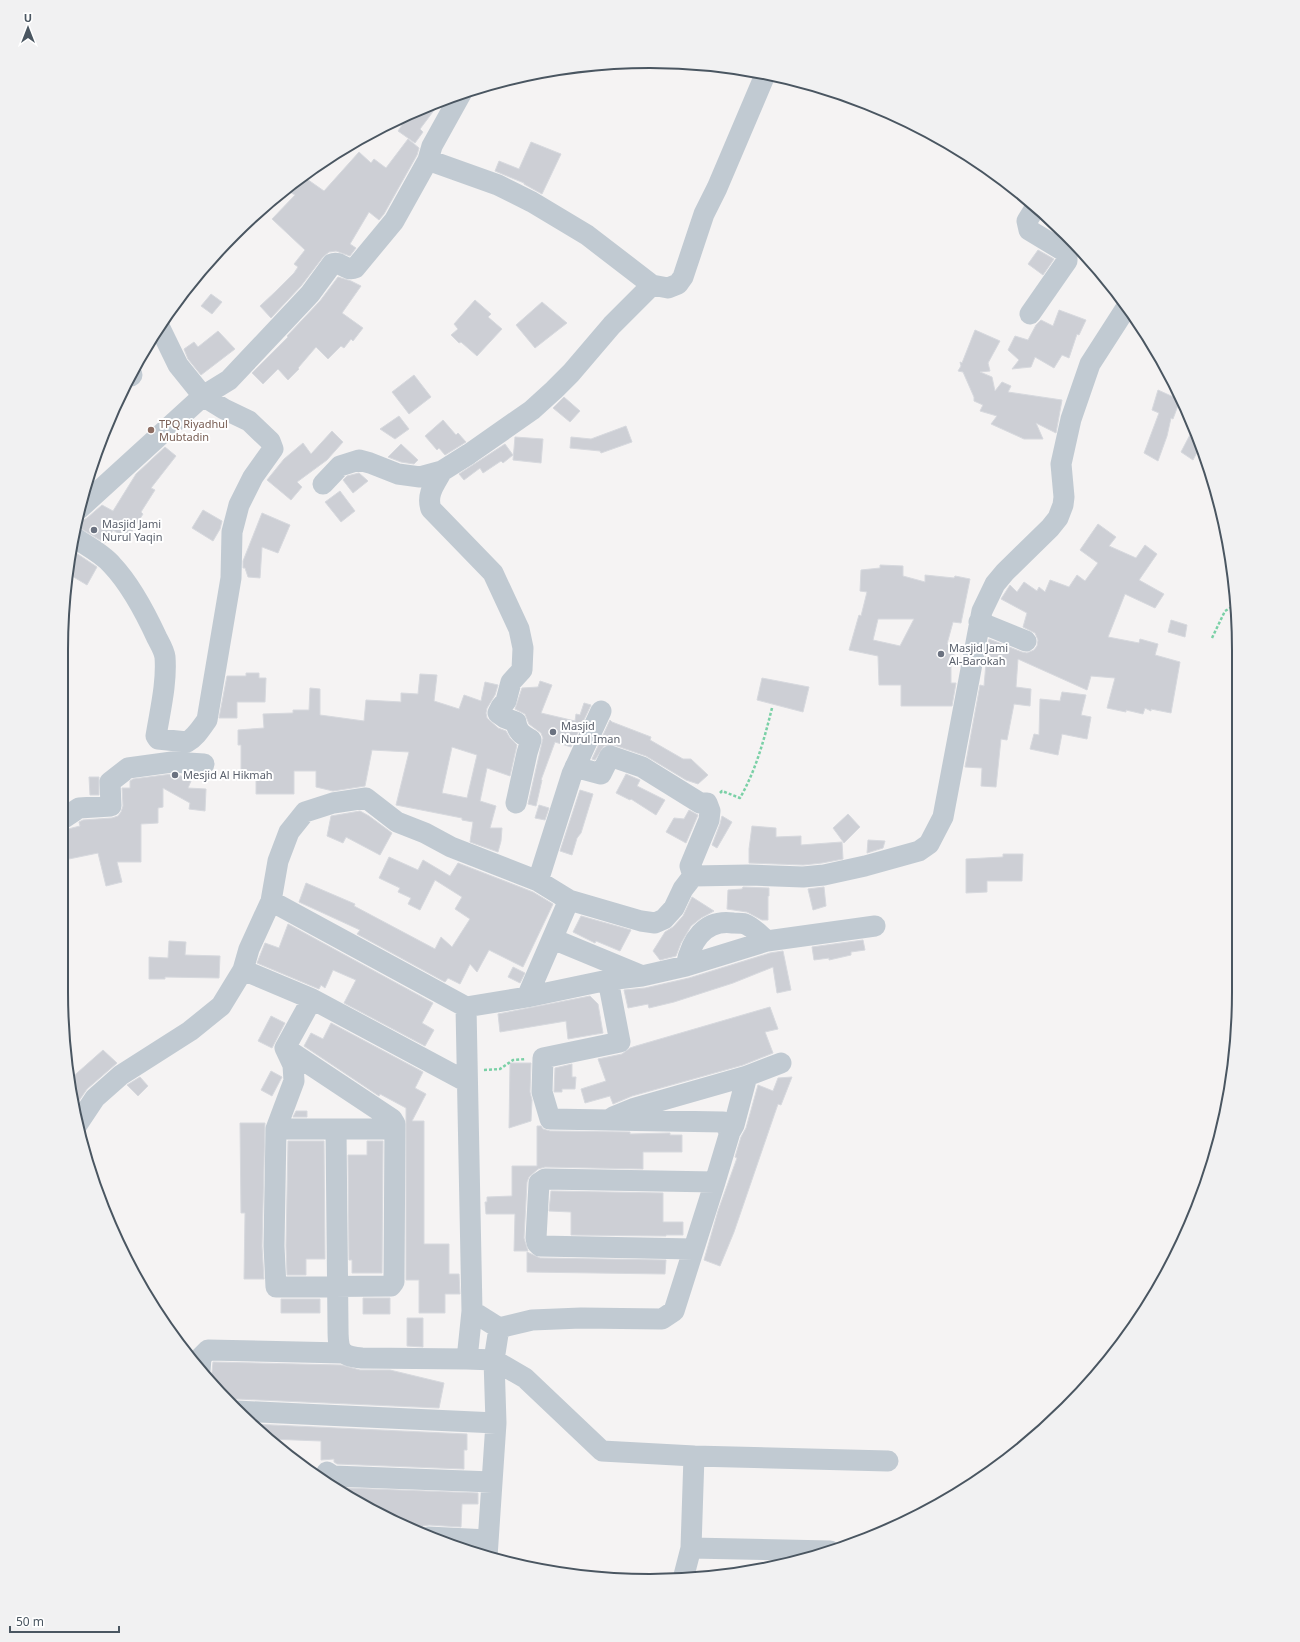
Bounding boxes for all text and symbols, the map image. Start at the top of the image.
north arrow [8,8,48,48]
text: U [24,10,32,25]
place label: TPQ Riyadhul Mubtadin [159,416,228,444]
marker: TPQ Riyadhul Mubtadin [146,425,156,435]
place label: Masjid Jami Nurul Yaqin [102,516,162,544]
marker: Masjid Jami Nurul Yaqin [89,525,99,535]
place label: Masjid Jami Al-Barokah [949,640,1008,668]
marker: Masjid Jami Al-Barokah [936,649,946,659]
place label: Masjid Nurul Iman [561,718,620,746]
marker: Masjid Nurul Iman [548,727,558,737]
place label: Mesjid Al Hikmah [183,767,273,782]
marker: Mesjid Al Hikmah [170,770,180,780]
scale bar [10,1608,119,1634]
text: 50 m [16,1613,44,1630]

